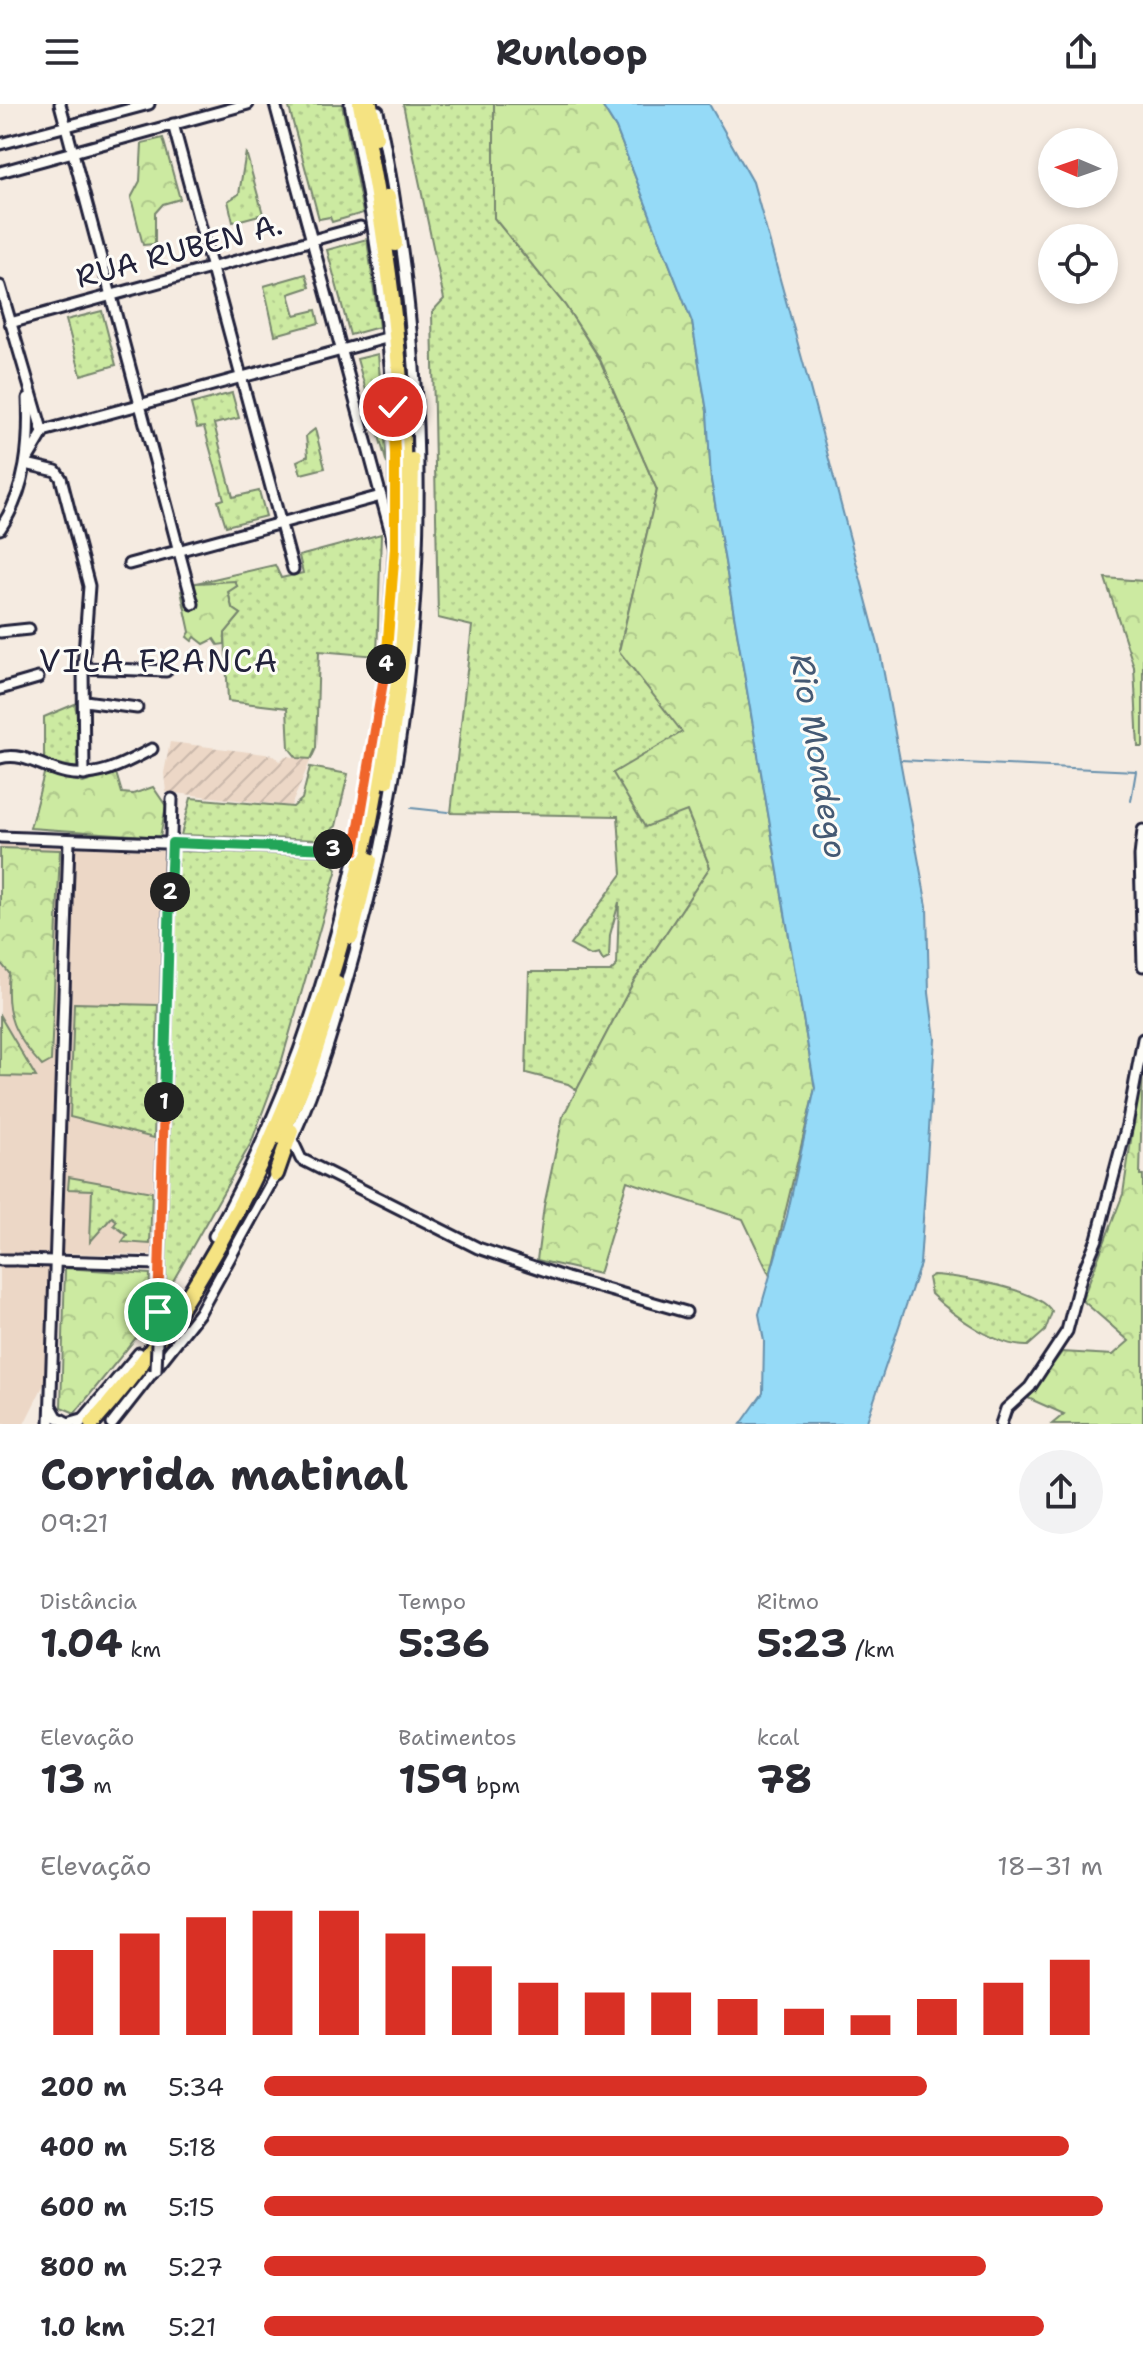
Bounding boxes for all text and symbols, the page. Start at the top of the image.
text: Runloop [495,28,648,77]
icon: menu [40,30,84,74]
icon: share [1059,30,1103,74]
north arrow [1038,128,1118,208]
map controls [1038,128,1118,304]
street label: RUA RUBEN A. [71,203,287,298]
button: locate [1038,224,1118,304]
pin [359,373,427,441]
icon: check [371,385,415,429]
district label: VILA FRANCA [39,639,279,682]
pin: 4 [366,644,406,684]
text: 4 [378,649,394,678]
water label: Rio Mondego [780,650,859,862]
pin: 3 [313,829,353,869]
text: 3 [325,834,341,863]
pin: 2 [150,872,190,912]
text: 2 [162,877,178,906]
pin: 1 [144,1082,184,1122]
text: 1 [159,1087,169,1116]
pin [124,1278,192,1346]
icon: arrive [136,1290,180,1334]
text: Corrida matinal [40,1445,408,1504]
button: share [1019,1450,1103,1534]
text: 09:21 [40,1505,109,1540]
text: Distância [40,1587,137,1616]
text: Tempo [398,1587,466,1616]
text: Ritmo [757,1587,819,1616]
text: 1.04 [40,1616,123,1670]
text: 5:36 [398,1616,490,1670]
text: 5:23 [757,1616,848,1670]
text: km [123,1635,161,1664]
text: /km [848,1635,895,1664]
text: Elevação [40,1723,134,1752]
text: Batimentos [398,1723,517,1752]
text: kcal [757,1723,799,1752]
text: 13 [40,1752,85,1806]
text: 159 [398,1752,468,1806]
text: 78 [757,1752,812,1806]
text: m [85,1771,112,1800]
text: bpm [468,1771,520,1800]
text: Elevação [40,1848,151,1883]
text: 18–31 m [997,1848,1103,1883]
text: 200 m [40,2069,127,2104]
text: 5:34 [168,2069,224,2104]
text: 400 m [40,2129,127,2164]
text: 5:18 [168,2129,217,2164]
text: 600 m [40,2189,127,2224]
text: 5:15 [168,2189,215,2224]
text: 800 m [40,2249,127,2284]
text: 5:27 [168,2249,223,2284]
text: 1.0 km [40,2309,125,2344]
text: 5:21 [168,2309,217,2344]

